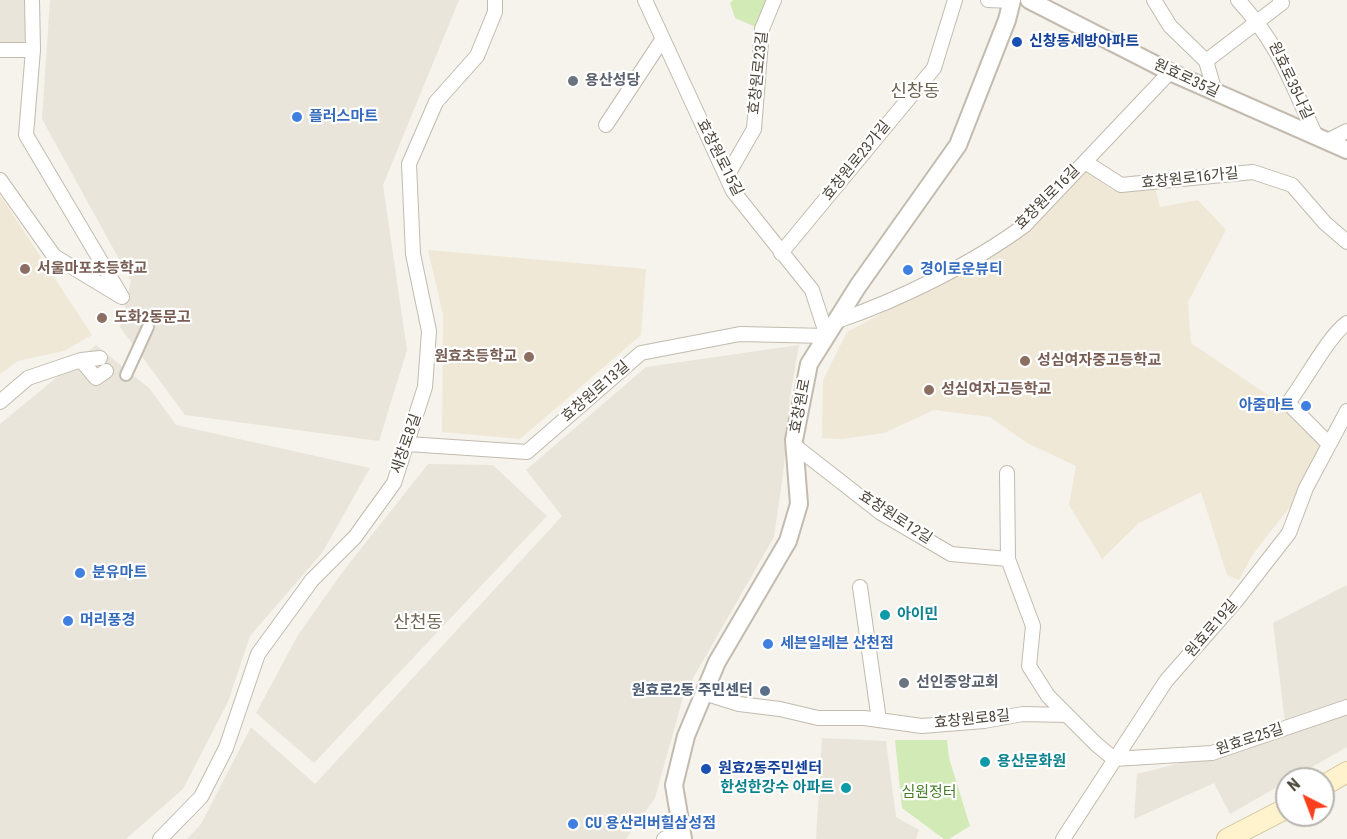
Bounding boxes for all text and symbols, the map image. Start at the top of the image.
street label: 효창원로23길 [746,30,772,116]
place label: 신창동세방아파트 [1029,33,1139,51]
marker: 신창동세방아파트 [1010,35,1024,49]
street label: 원효로35나길 [1264,39,1316,123]
street label: 원효로35길 [1150,56,1222,102]
place label: 용산성당 [585,72,640,90]
marker: 용산성당 [566,74,580,88]
district label: 신창동 [890,81,940,103]
place label: 플러스마트 [309,108,378,126]
marker: 플러스마트 [290,110,304,124]
street label: 효창원로15길 [692,117,746,199]
street label: 효창원로23가길 [819,117,895,205]
street label: 효창원로16길 [1012,162,1084,234]
street label: 효창원로16가길 [1141,165,1239,193]
place label: 서울마포초등학교 [37,260,147,278]
place label: 경이로운뷰티 [920,261,1003,279]
marker: 서울마포초등학교 [18,262,32,276]
marker: 경이로운뷰티 [901,263,915,277]
place label: 도화2동문고 [114,309,191,327]
marker: 도화2동문고 [95,311,109,325]
place label: 원효초등학교 [434,348,517,366]
marker: 원효초등학교 [522,350,536,364]
place label: 성심여자중고등학교 [1037,352,1161,370]
marker: 성심여자중고등학교 [1018,354,1032,368]
street label: 효창원로13길 [558,358,634,426]
street label: 효창원로 [787,377,815,435]
place label: 성심여자고등학교 [941,381,1051,399]
marker: 성심여자고등학교 [922,383,936,397]
place label: 아줌마트 [1239,397,1294,415]
marker: 아줌마트 [1299,399,1313,413]
street label: 새창로8길 [388,411,426,477]
street label: 효창원로12길 [855,488,935,548]
place label: 분유마트 [92,564,147,582]
marker: 분유마트 [73,566,87,580]
street label: 원효로19길 [1182,597,1242,661]
place label: 아이민 [897,606,938,624]
marker: 아이민 [878,608,892,622]
place label: 머리풍경 [80,612,135,630]
district label: 산천동 [393,612,443,634]
marker: 머리풍경 [61,614,75,628]
place label: 세븐일레븐 산천점 [780,635,894,653]
marker: 세븐일레븐 산천점 [761,637,775,651]
place label: 선인중앙교회 [916,674,999,692]
marker: 선인중앙교회 [897,676,911,690]
place label: 원효로2동 주민센터 [632,682,753,700]
marker: 원효로2동 주민센터 [758,684,772,698]
street label: 효창원로8길 [933,707,1011,733]
street label: 원효로25길 [1214,721,1286,759]
place label: 용산문화원 [997,753,1066,771]
marker: 용산문화원 [978,755,992,769]
place label: 원효2동주민센터 [718,760,822,778]
marker: 원효2동주민센터 [699,762,713,776]
north arrow [1275,767,1335,827]
text: N [1284,774,1304,795]
place label: 한성한강수 아파트 [720,779,834,797]
marker: 한성한강수 아파트 [839,781,853,795]
park label: 심원정터 [901,784,957,802]
place label: CU 용산리버힐삼성점 [585,815,716,833]
marker: CU 용산리버힐삼성점 [566,817,580,831]

